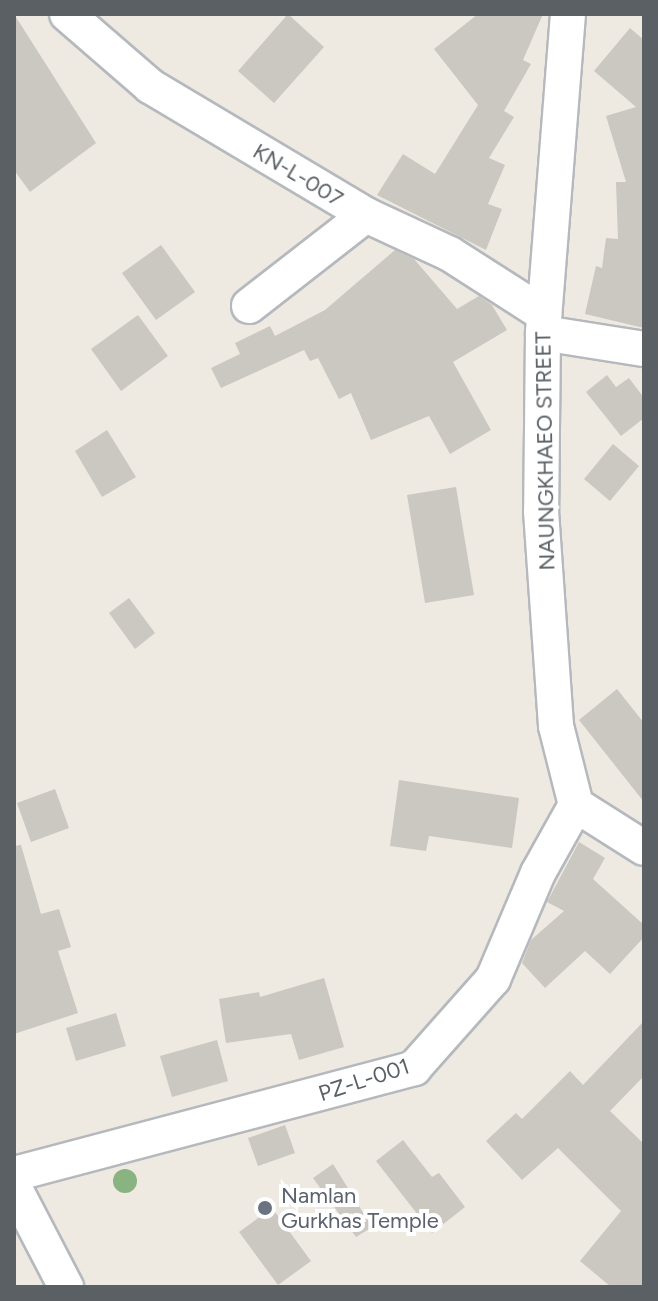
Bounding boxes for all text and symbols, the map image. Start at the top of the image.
street label: KN-L-007 [248,138,348,212]
street label: NAUNGKHAEO STREET [530,331,560,571]
street label: PZ-L-001 [315,1053,413,1107]
place label: Namlan Gurkhas Temple [281,1182,439,1234]
marker: Namlan Gurkhas Temple [256,1199,274,1217]

